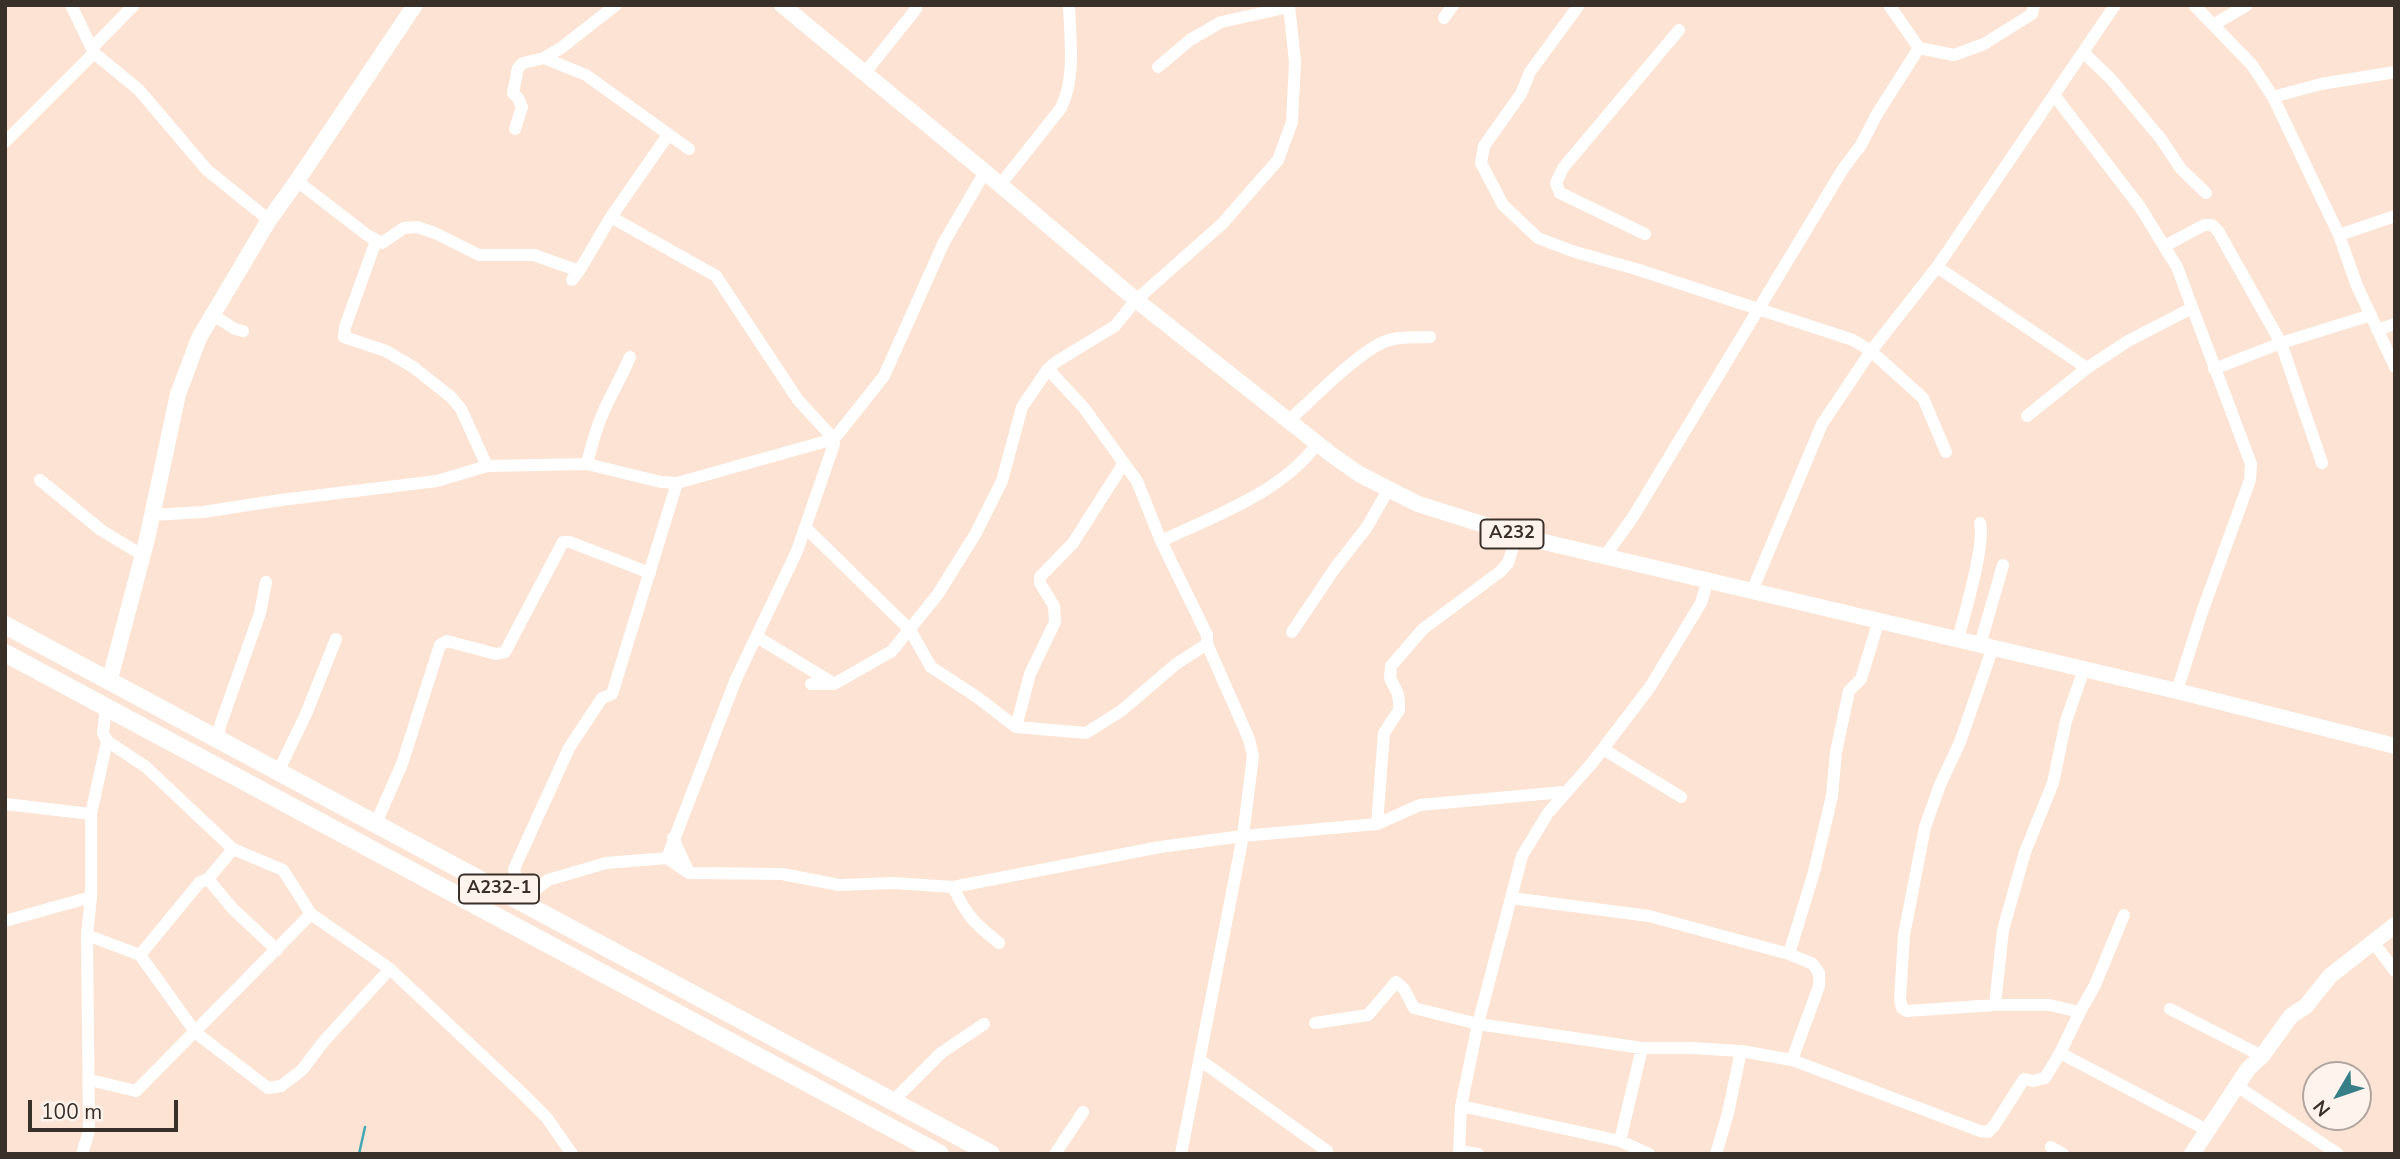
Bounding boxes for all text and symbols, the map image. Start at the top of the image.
road number: A232 [1480,520,1544,548]
road number: A232-1 [459,874,539,904]
north arrow [2302,1061,2372,1131]
scale bar [32,1086,182,1130]
text: N [2308,1094,2337,1122]
text: 100 m [41,1098,102,1126]

